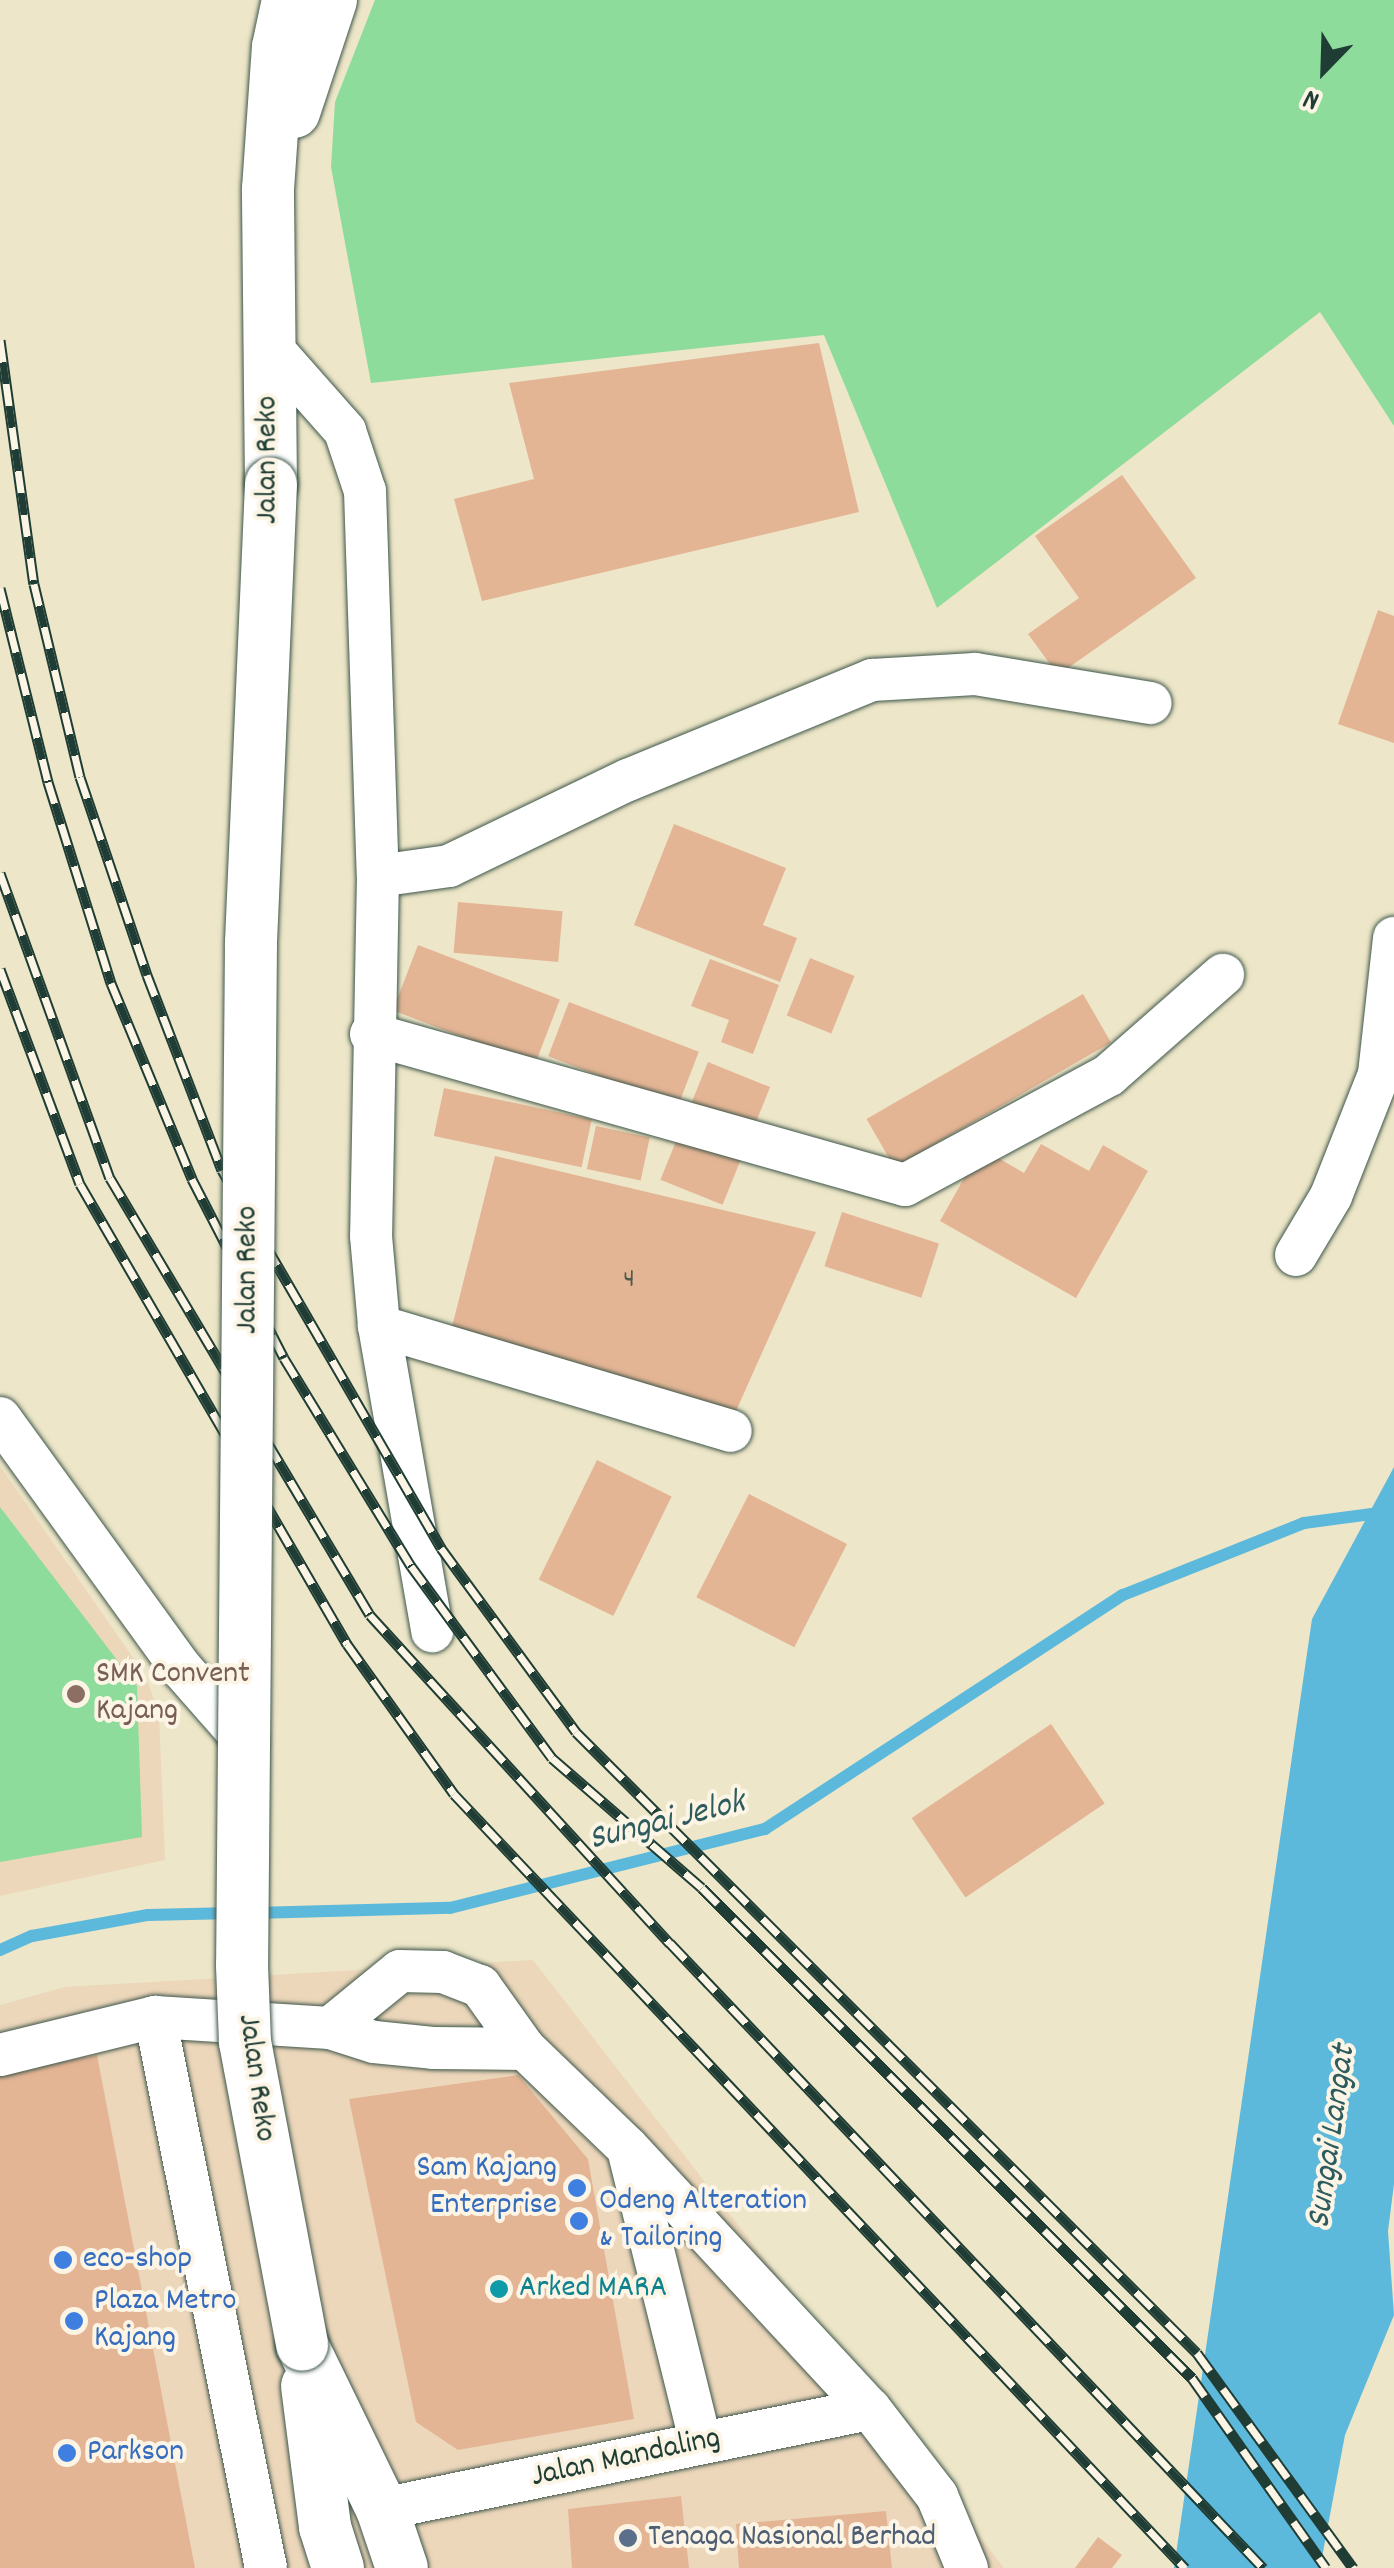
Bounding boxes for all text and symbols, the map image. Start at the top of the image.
north arrow [1274,20,1374,120]
text: N [1298,77,1326,119]
street label: Jalan Reko [250,396,288,524]
street label: Jalan Reko [230,1206,268,1334]
house number: 4 [623,1264,635,1298]
place label: SMK Convent Kajang [96,1657,250,1732]
marker: SMK Convent Kajang [65,1683,87,1705]
water label: Sungai Jelok [585,1782,749,1862]
street label: Jalan Reko [227,2012,283,2144]
water label: Sungai Langat [1299,2043,1367,2231]
place label: Sam Kajang Enterprise [417,2151,557,2226]
marker: Sam Kajang Enterprise [566,2177,588,2199]
place label: Odeng Alteration & Tailoring [599,2184,807,2259]
marker: Odeng Alteration & Tailoring [568,2210,590,2232]
place label: eco-shop [83,2241,192,2279]
marker: eco-shop [52,2249,74,2271]
place label: Arked MARA [519,2270,667,2308]
marker: Arked MARA [488,2278,510,2300]
place label: Plaza Metro Kajang [94,2284,236,2359]
marker: Plaza Metro Kajang [63,2310,85,2332]
street label: Jalan Mandaling [528,2420,724,2498]
place label: Parkson [87,2434,184,2472]
marker: Parkson [56,2442,78,2464]
place label: Tenaga Nasional Berhad [648,2519,936,2557]
marker: Tenaga Nasional Berhad [617,2527,639,2549]

